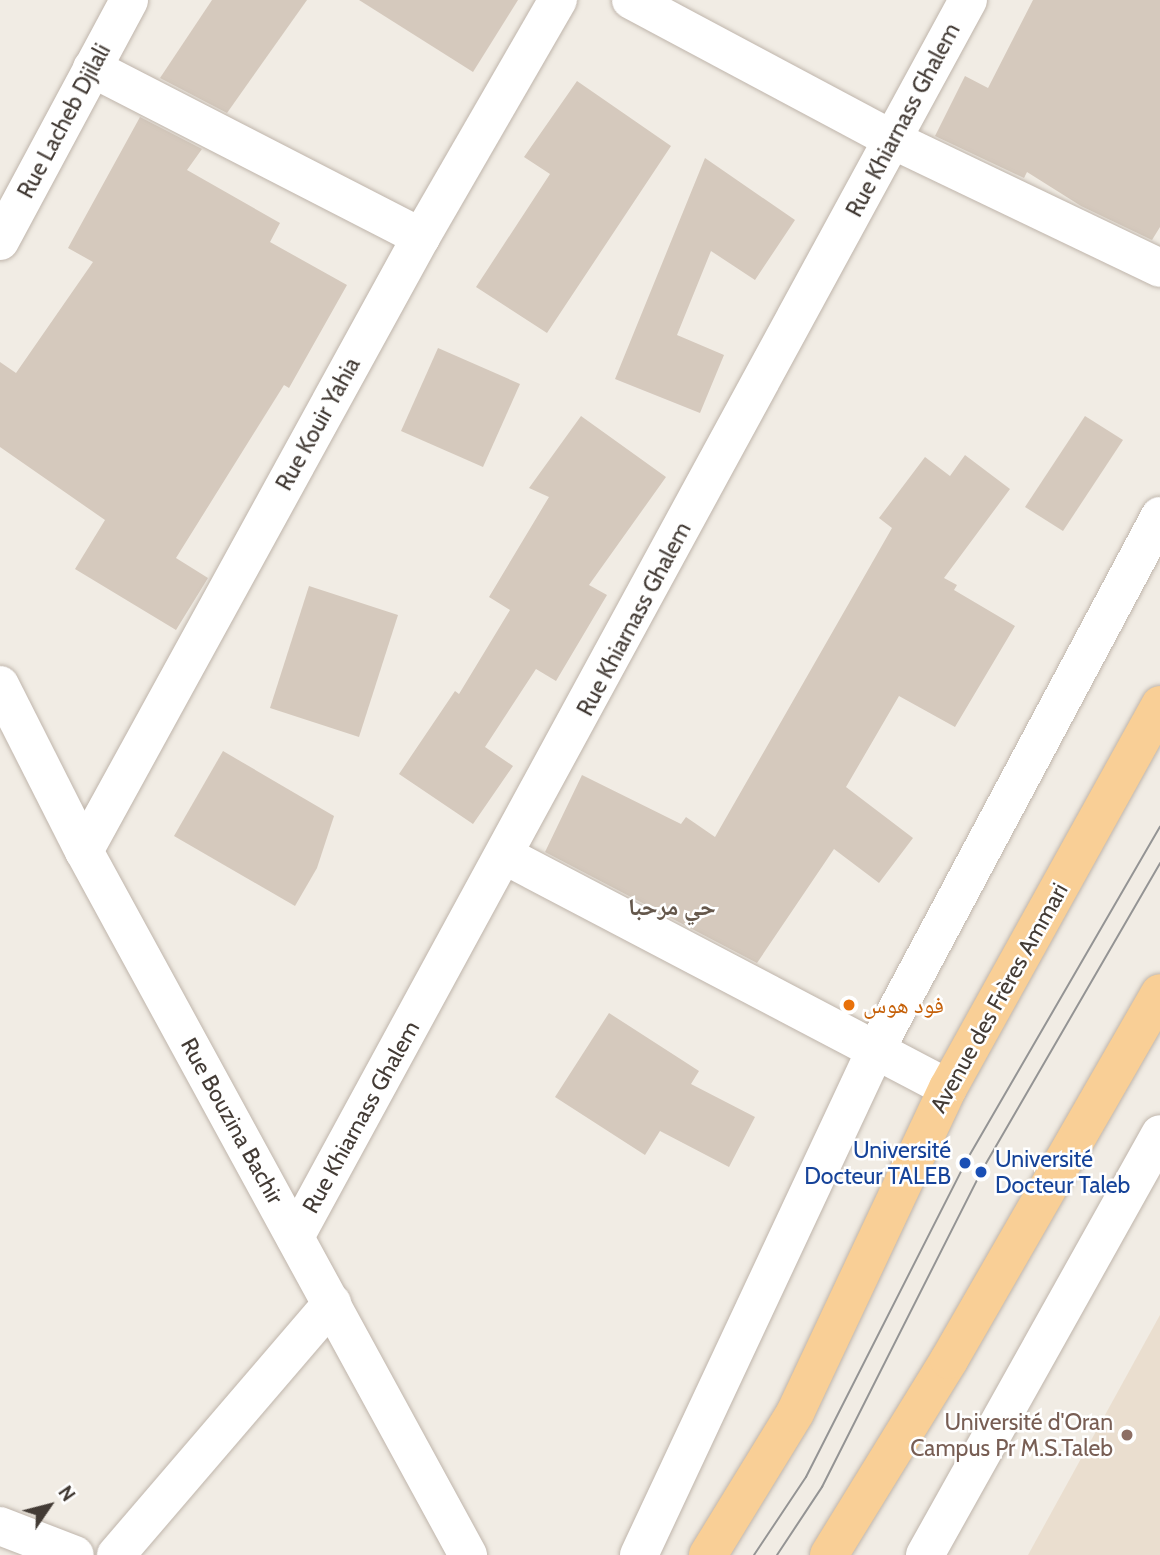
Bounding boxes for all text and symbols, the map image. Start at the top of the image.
street label: Rue Khiarnass Ghalem [840,18,966,222]
street label: Rue Lacheb Djilali [12,39,116,203]
street label: Rue Kouir Yahia [270,353,366,495]
street label: Rue Khiarnass Ghalem [571,517,697,721]
street label: Avenue des Frères Ammari [924,878,1074,1118]
district label: حي مرحبا [628,893,716,921]
place label: فود هوس [863,991,944,1019]
marker: فود هوس [841,997,857,1013]
street label: Rue Khiarnass Ghalem [297,1016,425,1218]
street label: Rue Bouzina Bachir [175,1033,289,1209]
place label: Université Docteur TALEB [804,1136,951,1190]
place label: Université Docteur Taleb [995,1145,1130,1199]
marker: Université Docteur TALEB [957,1155,973,1171]
marker: Université Docteur Taleb [973,1164,989,1180]
place label: Université d'Oran Campus Pr M.S.Taleb [910,1408,1113,1462]
marker: Université d'Oran Campus Pr M.S.Taleb [1119,1427,1135,1443]
north arrow [14,1471,84,1541]
text: N [53,1482,80,1506]

